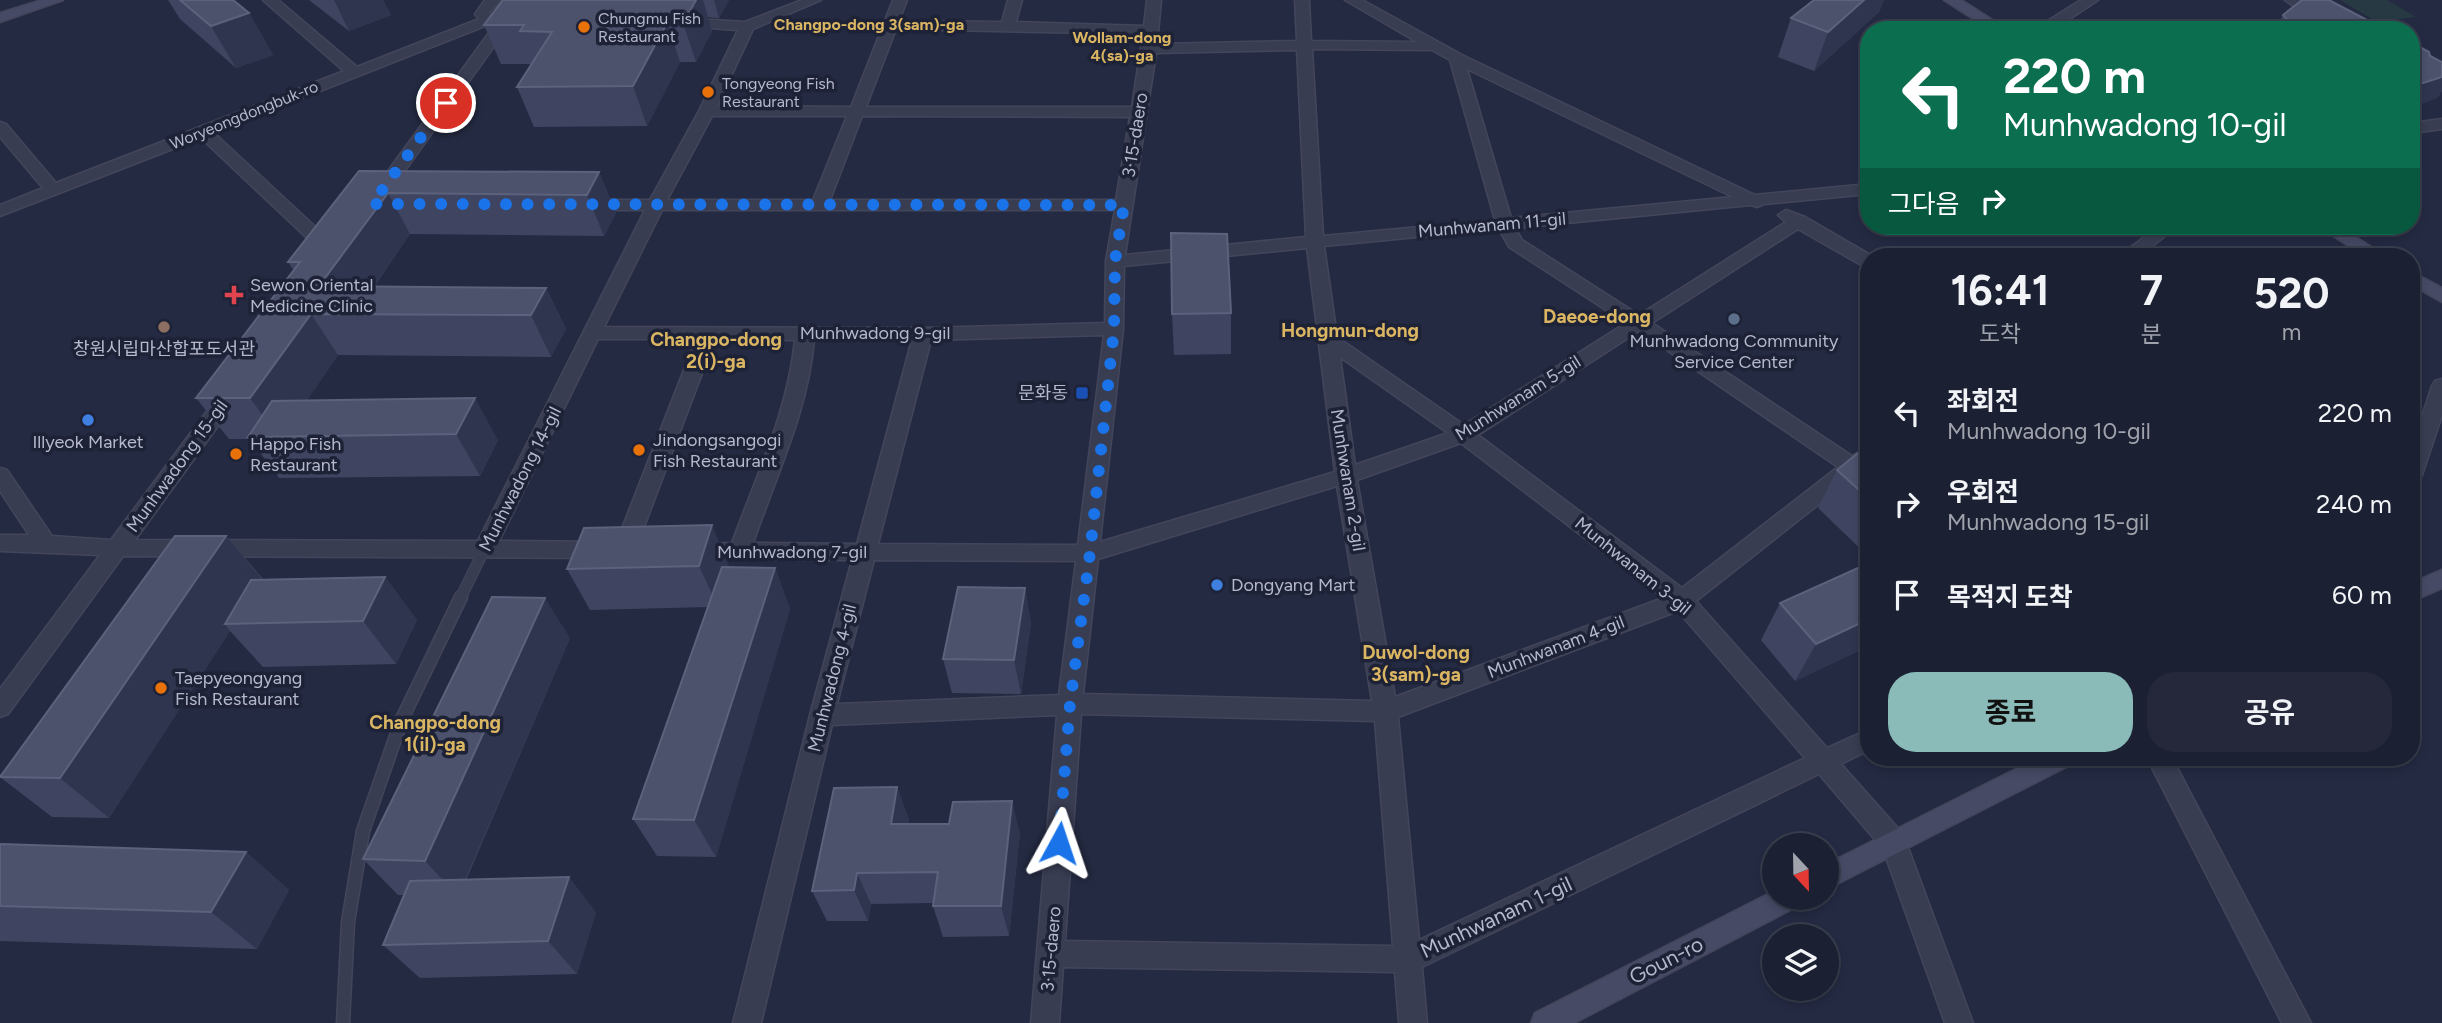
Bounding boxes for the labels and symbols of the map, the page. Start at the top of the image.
place label: Chungmu Fish Restaurant [598,9,701,46]
district label: Changpo-dong 3(sam)-ga [774,15,964,34]
marker: Chungmu Fish Restaurant [576,19,592,35]
district label: Wollam-dong 4(sa)-ga [1073,28,1171,65]
pin [416,73,476,133]
place label: Tongyeong Fish Restaurant [722,74,835,111]
street label: Woryeongdongbuk-ro [167,77,321,153]
marker: Tongyeong Fish Restaurant [700,84,716,100]
street label: 3·15-daero [1117,91,1153,179]
street label: Munhwanam 11-gil [1417,208,1567,242]
place label: Sewon Oriental Medicine Clinic [250,274,373,317]
marker: Sewon Oriental Medicine Clinic [224,285,244,305]
district label: Daeoe-dong [1543,305,1651,328]
marker: Munhwadong Community Service Center [1726,311,1742,327]
marker: 창원시립마산합포도서관 [156,319,172,335]
district label: Hongmun-dong [1281,319,1419,342]
street label: Munhwadong 9-gil [800,322,950,344]
district label: Changpo-dong 2(i)-ga [650,328,782,373]
place label: Munhwadong Community Service Center [1630,330,1839,373]
place label: 창원시립마산합포도서관 [73,338,256,360]
street label: Munhwanam 5-gil [1451,351,1585,445]
place label: 문화동 [1018,382,1068,404]
marker: 문화동 [1074,385,1090,401]
street label: Munhwadong 15-gil [122,395,232,537]
street label: Munhwadong 14-gil [474,403,566,555]
street label: Munhwanam 2-gil [1326,407,1370,553]
marker: Illyeok Market [80,412,96,428]
place label: Jindongsangogi Fish Restaurant [653,429,781,472]
place label: Illyeok Market [32,431,144,453]
place label: Happo Fish Restaurant [250,433,341,476]
marker: Jindongsangogi Fish Restaurant [631,442,647,458]
marker: Happo Fish Restaurant [228,446,244,462]
street label: Munhwanam 3-gil [1570,512,1696,620]
street label: Munhwadong 7-gil [717,541,867,563]
place label: Dongyang Mart [1231,574,1355,596]
marker: Dongyang Mart [1209,577,1225,593]
street label: Munhwadong 4-gil [803,602,861,754]
street label: Munhwanam 4-gil [1485,611,1627,683]
district label: Duwol-dong 3(sam)-ga [1362,641,1470,686]
place label: Taepyeongyang Fish Restaurant [175,667,302,710]
marker: Taepyeongyang Fish Restaurant [153,680,169,696]
district label: Changpo-dong 1(il)-ga [369,711,501,756]
position arrow [1022,806,1096,880]
north arrow [1762,833,1839,910]
street label: Munhwanam 1-gil [1416,871,1576,963]
street label: 3·15-daero [1036,905,1066,993]
street label: Goun-ro [1625,931,1707,989]

